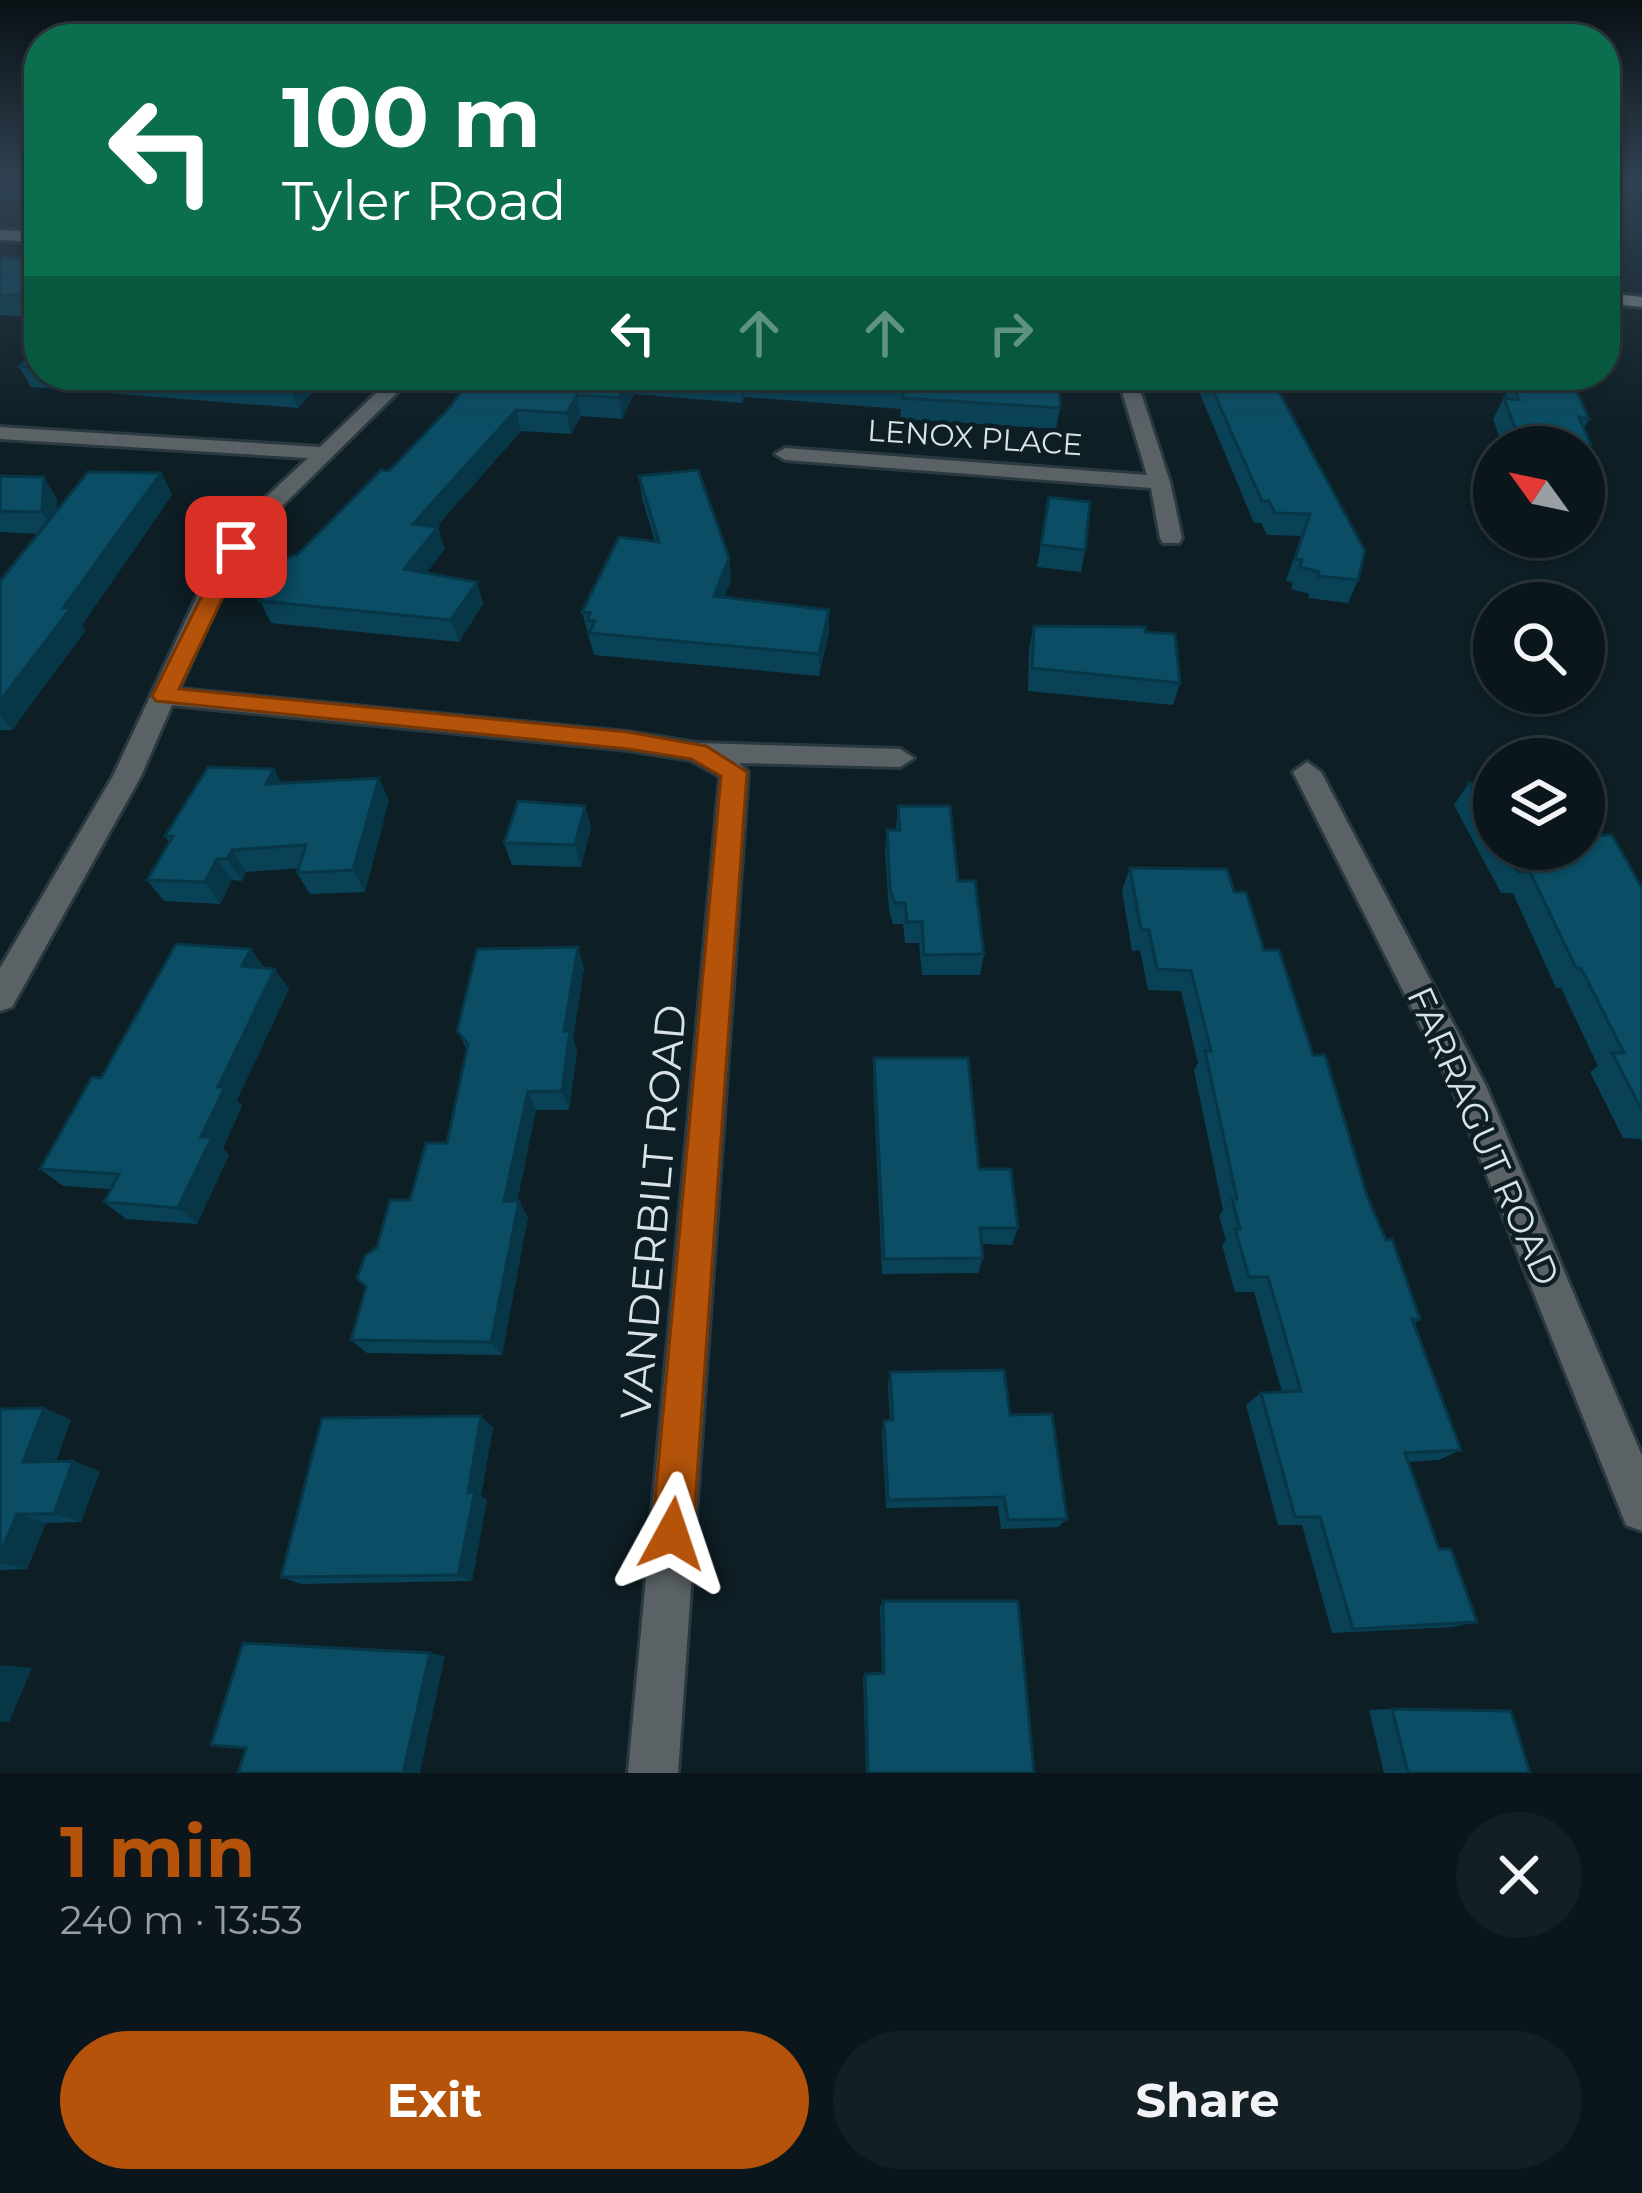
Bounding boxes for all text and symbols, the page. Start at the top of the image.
text: 100 m [282,66,541,168]
icon: left [84,72,240,228]
text: Tyler Road [282,168,566,234]
icon: left [600,300,666,366]
icon: ahead [726,300,792,366]
icon: ahead [852,300,918,366]
icon: right [978,300,1044,366]
street label: LENOX PLACE [866,412,1084,463]
north arrow [1473,426,1605,558]
map controls [1473,426,1605,870]
pin [185,496,287,598]
icon: arrive [203,514,269,580]
button: search [1473,582,1605,714]
button: layers [1473,738,1605,870]
street label: FARRAGUT ROAD [1398,980,1570,1292]
street label: VANDERBILT ROAD [609,1002,697,1422]
position arrow [609,1471,735,1597]
text: 1 min [60,1807,256,1895]
button: close [1456,1812,1582,1938]
text: 240 m · 13:53 [60,1896,303,1944]
button: Exit [60,2031,809,2169]
button: Share [833,2031,1582,2169]

